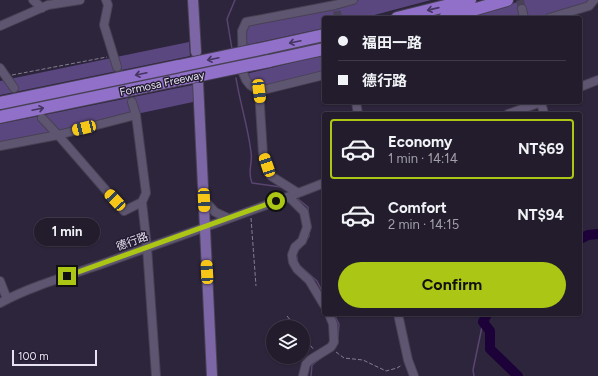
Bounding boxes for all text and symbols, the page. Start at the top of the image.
one-way arrow [427,6,440,14]
text: 福田一路 [362,34,422,52]
one-way arrow [288,38,301,46]
one-way arrow [207,55,220,63]
street label: Formosa Freeway [118,68,206,99]
one-way arrow [135,70,148,78]
text: 德行路 [362,72,407,90]
car [252,78,266,104]
one-way arrow [31,104,44,112]
car [71,119,97,137]
icon: car [340,131,376,167]
text: Economy [388,133,453,151]
text: NT$69 [518,140,564,158]
text: 1 min · 14:14 [388,151,458,166]
car [257,152,277,178]
car [102,187,128,213]
car [198,188,210,212]
route start [267,192,285,210]
icon: car [340,197,376,233]
text: Comfort [388,199,447,217]
text: NT$94 [517,206,564,224]
text: 2 min · 14:15 [388,217,459,232]
callout: 1 min [34,218,100,246]
text: 1 min [52,224,82,239]
street label: 德行路 [114,230,150,253]
car [200,260,214,284]
button: Confirm [338,262,566,308]
route end [58,267,76,285]
map controls [266,320,310,364]
button: layers [266,320,310,364]
scale bar [12,348,97,367]
text: 100 m [18,350,49,363]

